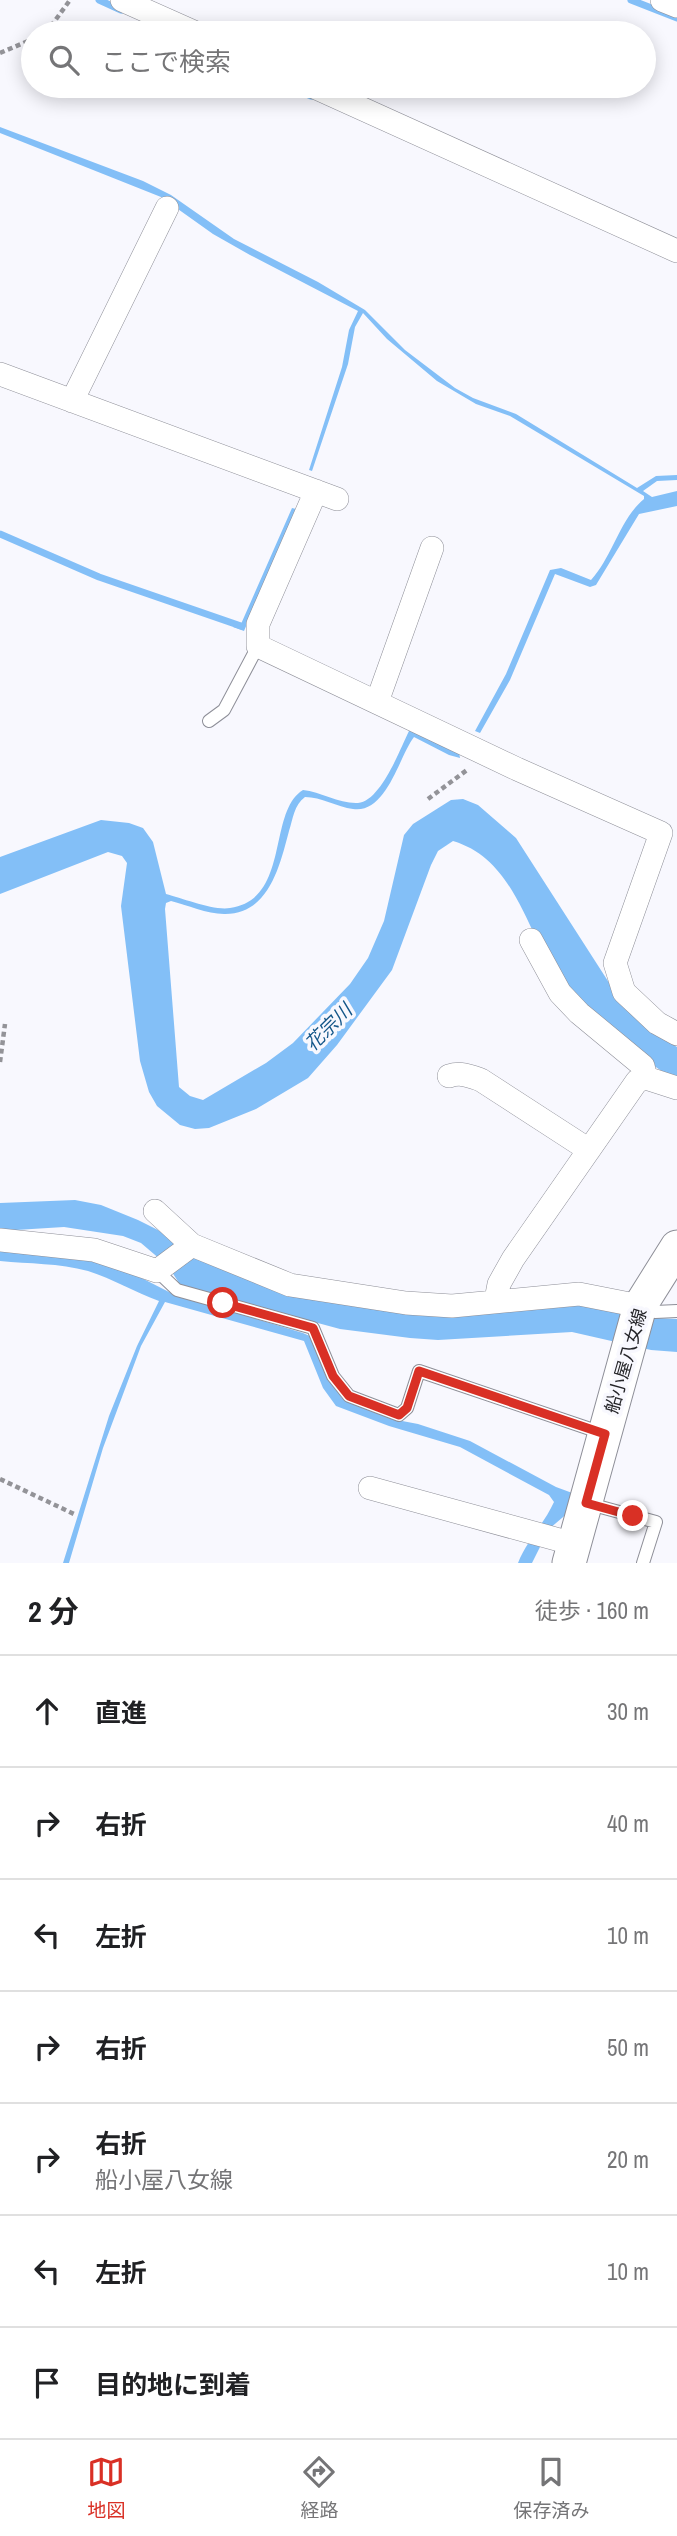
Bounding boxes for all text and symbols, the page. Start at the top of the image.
search box [21,21,656,98]
icon: search [45,41,83,79]
text: ここで検索 [101,44,231,79]
water label: 花宗川 [299,996,359,1056]
route start [207,1287,238,1318]
street label: 船小屋八女線 [599,1306,652,1416]
route end [617,1500,648,1531]
text: 2 分 [28,1591,79,1631]
text: 徒歩 · 160 m [535,1595,649,1626]
icon: ahead [28,1692,66,1730]
text: 直進 [95,1695,147,1730]
text: 30 m [607,1696,649,1727]
icon: right [28,1804,66,1842]
text: 右折 [95,1807,147,1842]
text: 40 m [607,1808,649,1839]
icon: left [28,1916,66,1954]
text: 左折 [95,1919,147,1954]
text: 10 m [607,1920,649,1951]
icon: right [28,2028,66,2066]
text: 右折 [95,2031,147,2066]
text: 50 m [607,2032,649,2063]
text: 右折 [95,2126,147,2161]
icon: right [28,2140,66,2178]
text: 20 m [607,2144,649,2175]
text: 船小屋八女線 [95,2164,233,2195]
icon: left [28,2252,66,2290]
text: 左折 [95,2255,147,2290]
text: 10 m [607,2256,649,2287]
icon: arrive [28,2364,66,2402]
text: 目的地に到着 [95,2367,251,2402]
tab: 地図 [87,2453,126,2523]
tab: 経路 [300,2453,339,2523]
tab: 保存済み [513,2453,590,2523]

